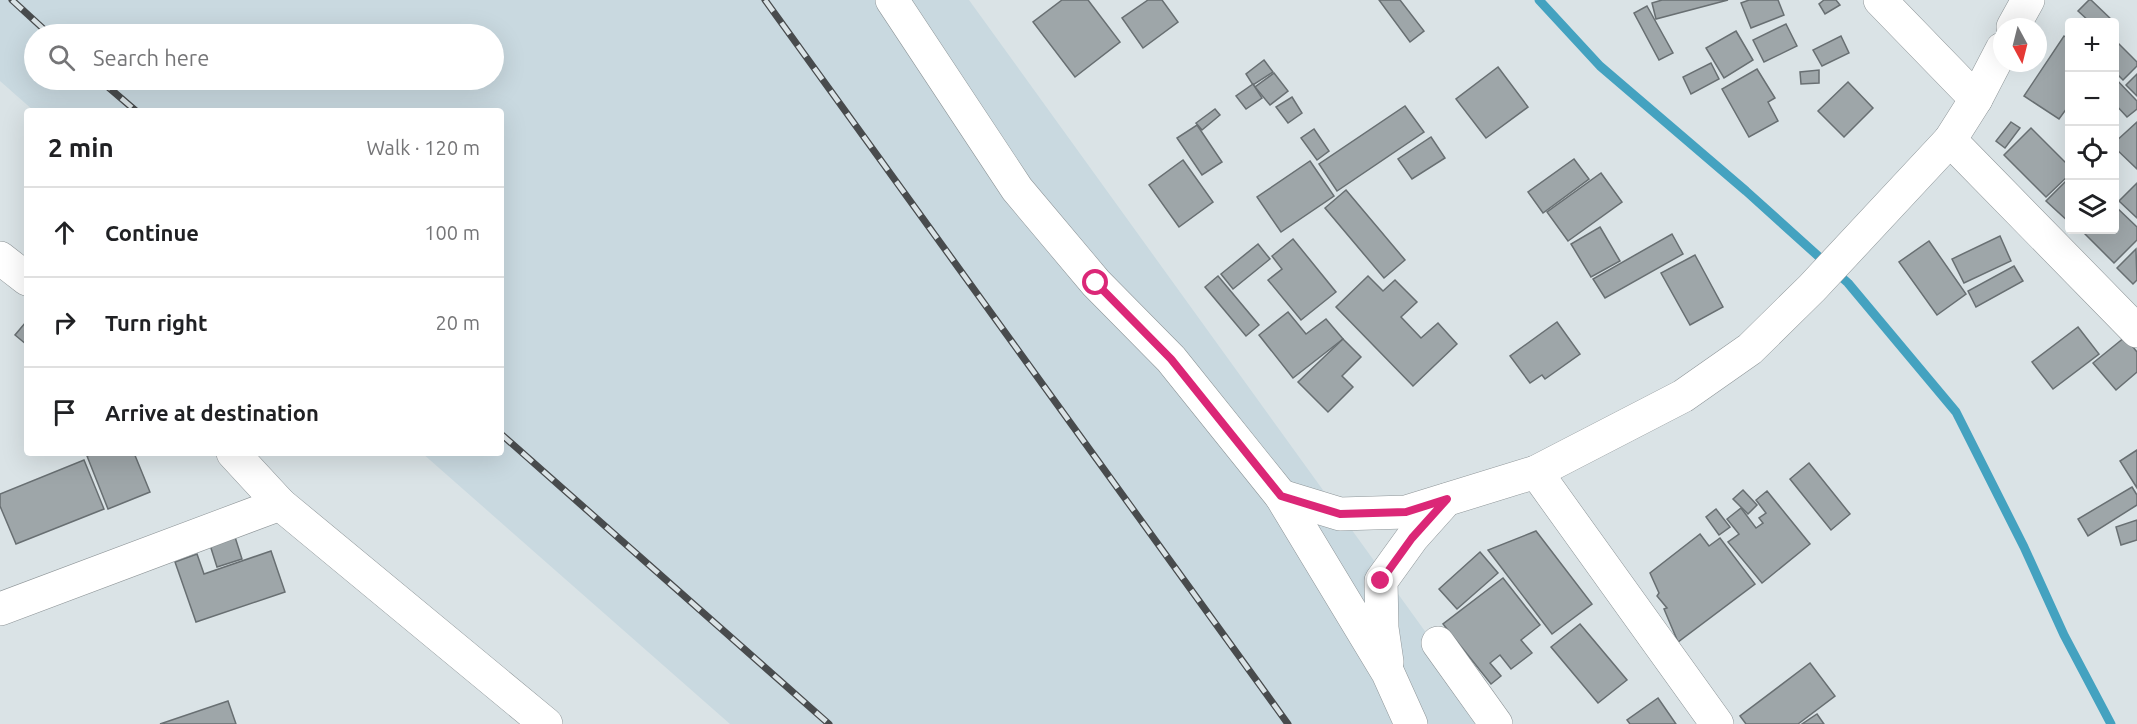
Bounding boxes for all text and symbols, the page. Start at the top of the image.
north arrow [1993,18,2047,72]
map controls [2065,18,2119,234]
button: + [2065,18,2119,72]
search box [24,24,504,90]
icon: search [45,41,78,74]
text: Search here [93,45,209,70]
button: − [2065,72,2119,126]
button: locate [2065,126,2119,180]
text: 2 min [48,133,114,162]
text: Walk · 120 m [367,136,480,159]
button: layers [2065,180,2119,234]
icon: ahead [48,216,81,249]
text: Continue [105,220,199,245]
text: 100 m [424,221,480,244]
route start [1082,269,1108,295]
icon: right [48,306,81,339]
text: Turn right [105,310,207,335]
text: 20 m [436,311,480,334]
icon: arrive [48,396,81,429]
text: Arrive at destination [105,400,319,425]
route end [1367,567,1393,593]

